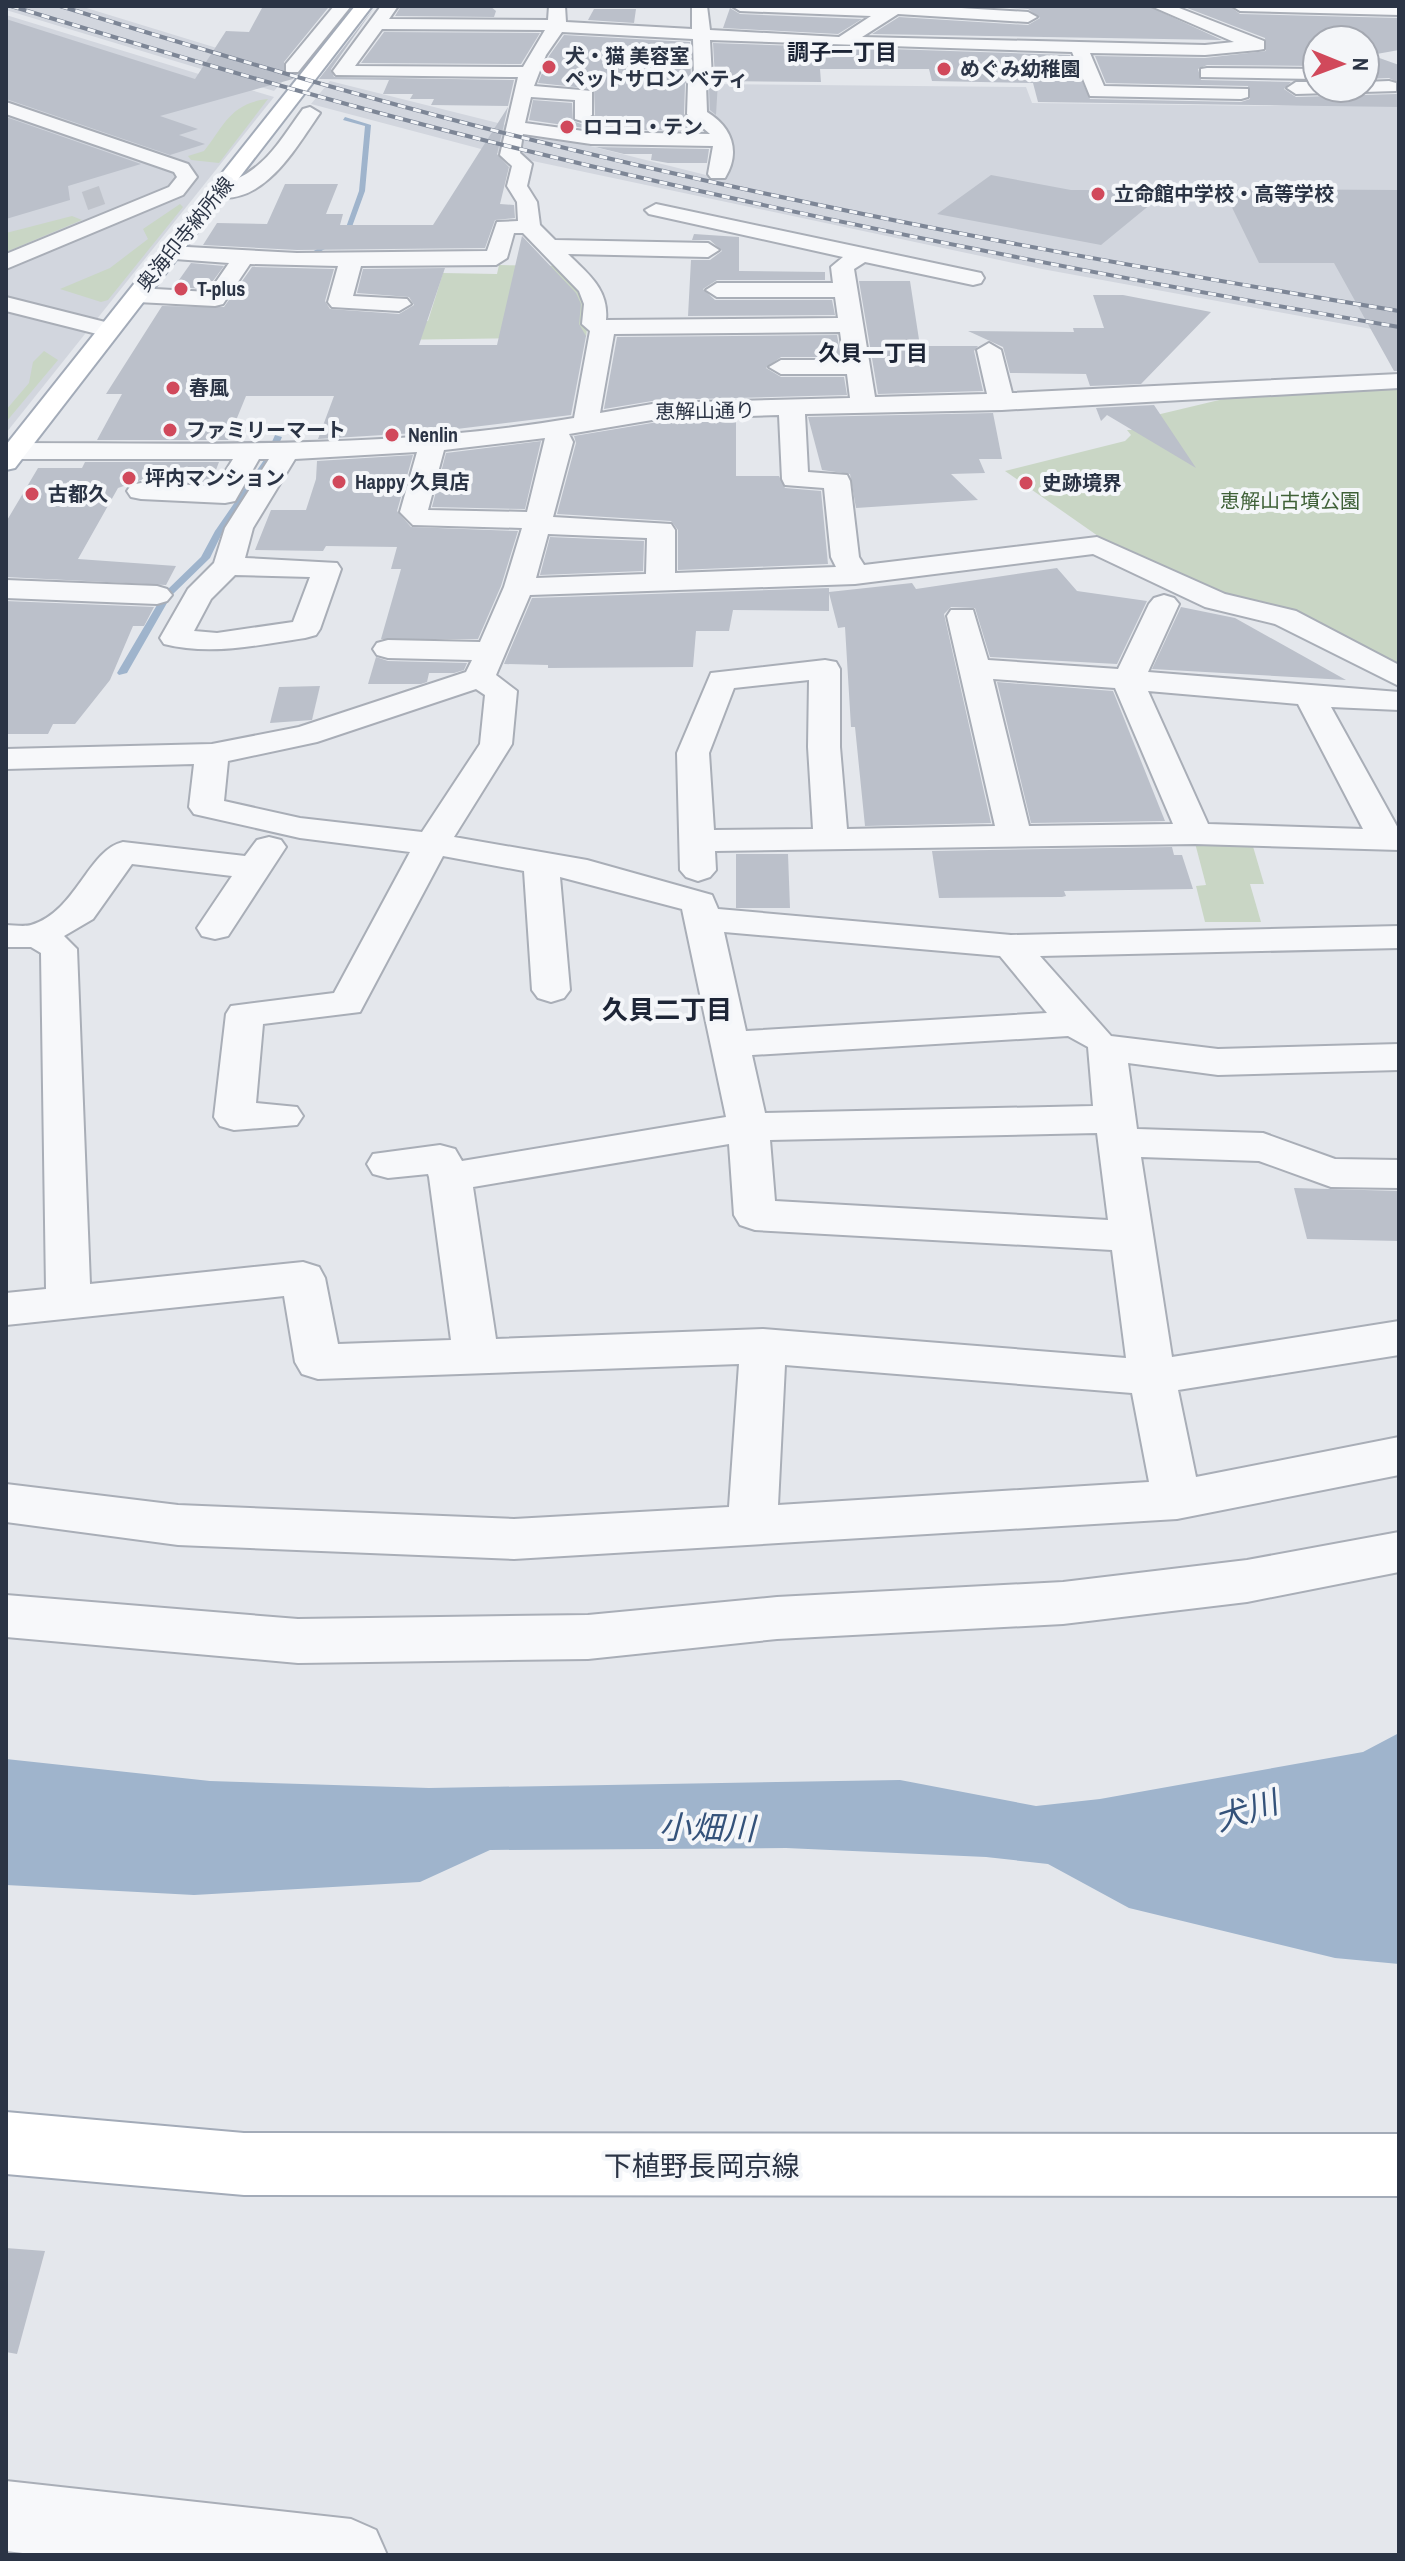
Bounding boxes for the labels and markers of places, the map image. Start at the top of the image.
place label: 犬・猫 美容室 ペットサロン ベティ [565,42,748,92]
place label: めぐみ幼稚園 [960,55,1081,82]
marker: 犬・猫 美容室 ペットサロン ベティ [540,58,558,76]
marker: めぐみ幼稚園 [935,60,953,78]
place label: ロココ・テン [583,113,703,140]
marker: ロココ・テン [558,118,576,136]
place label: 立命館中学校・高等学校 [1114,180,1334,207]
marker: 立命館中学校・高等学校 [1089,185,1107,203]
place label: T-plus [197,275,245,302]
marker: T-plus [172,280,190,298]
place label: 春風 [189,374,229,401]
marker: 春風 [164,379,182,397]
place label: ファミリーマート [186,416,346,443]
marker: ファミリーマート [161,421,179,439]
place label: Nenlin [408,421,458,448]
marker: Nenlin [383,426,401,444]
place label: 坪内マンション [145,464,285,491]
place label: Happy 久貝店 [355,468,470,495]
marker: 坪内マンション [120,469,138,487]
place label: 史跡境界 [1042,469,1122,496]
marker: Happy 久貝店 [330,473,348,491]
marker: 史跡境界 [1017,474,1035,492]
place label: 古都久 [48,480,108,507]
marker: 古都久 [23,485,41,503]

